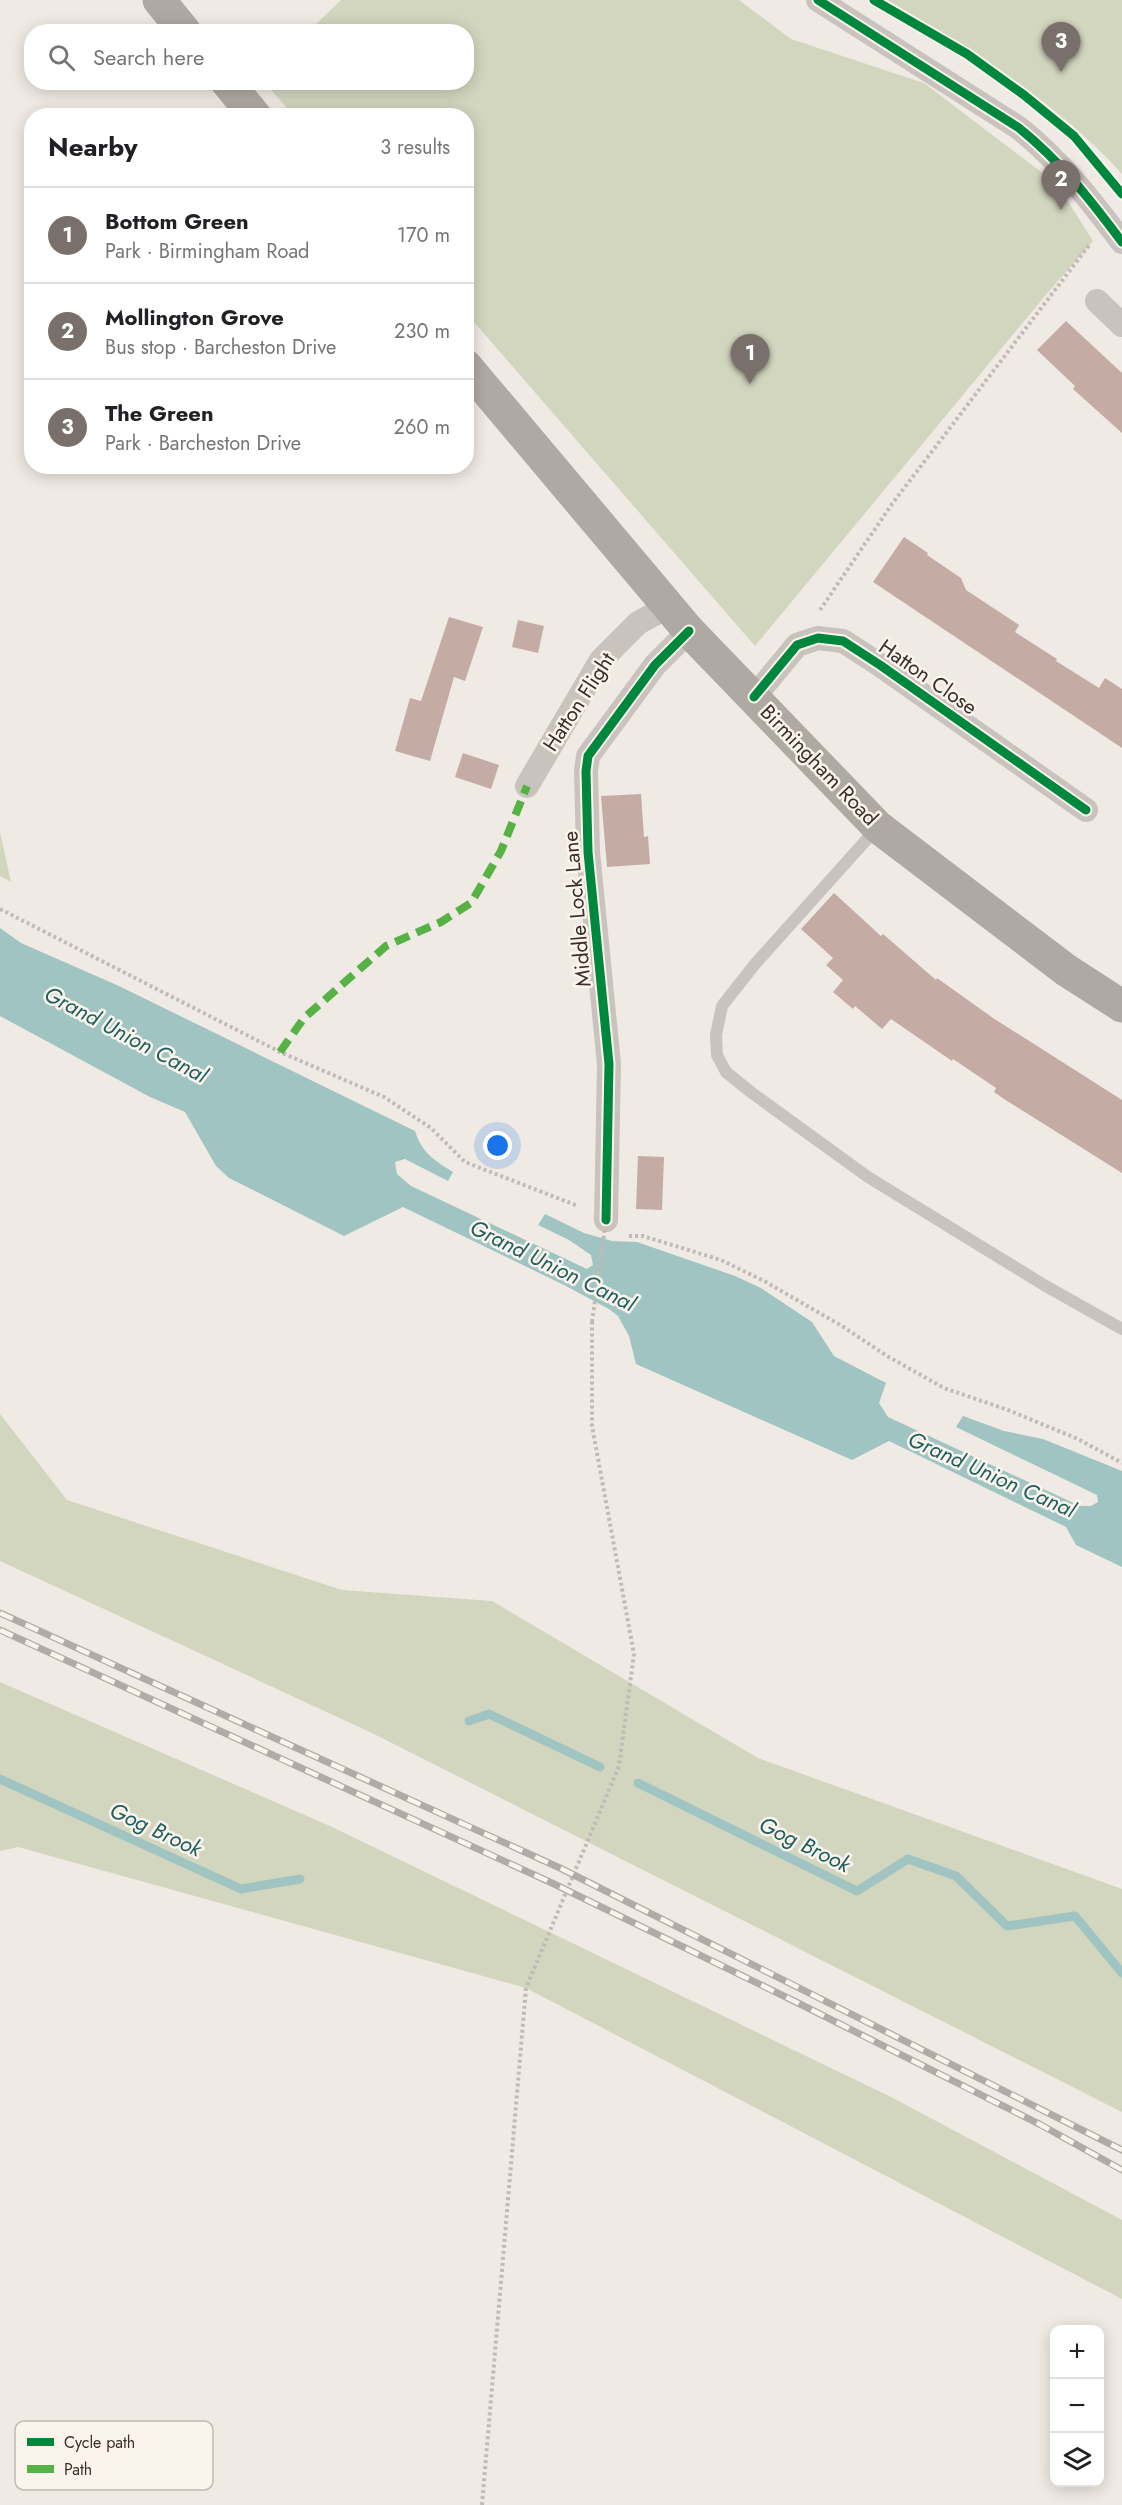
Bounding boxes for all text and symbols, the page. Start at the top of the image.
pin: 3 [1042,22,1080,72]
search box [24,24,474,90]
icon: search [45,41,78,74]
text: Search here [93,41,204,73]
text: Nearby [48,128,137,166]
text: 3 results [380,133,450,162]
pin: 2 [1042,160,1080,210]
text: Bottom Green [105,205,249,237]
text: 1 [62,221,73,250]
text: 170 m [397,221,450,250]
text: Park · Birmingham Road [105,237,309,266]
text: Mollington Grove [105,301,284,333]
text: 2 [61,317,74,346]
text: 230 m [394,317,450,346]
text: Bus stop · Barcheston Drive [105,333,336,362]
pin: 1 [730,334,770,384]
text: The Green [105,397,214,429]
text: 3 [61,413,74,442]
text: 260 m [394,413,450,442]
text: Park · Barcheston Drive [105,429,301,458]
street label: Hatton Close [873,632,983,722]
street label: Hatton Flight [536,647,622,757]
street label: Birmingham Road [753,698,885,832]
street label: Middle Lock Lane [555,830,599,988]
water label: Grand Union Canal [39,977,214,1091]
your location [483,1131,512,1160]
water label: Grand Union Canal [465,1211,642,1319]
water label: Grand Union Canal [903,1423,1082,1526]
water label: Gog Brook [105,1794,209,1865]
water label: Gog Brook [754,1808,858,1881]
map controls [1050,2325,1104,2487]
button: + [1050,2325,1104,2379]
button: − [1050,2379,1104,2433]
legend [15,2421,213,2490]
text: Cycle path [64,2431,135,2454]
button: layers [1050,2433,1104,2487]
text: Path [64,2458,92,2481]

